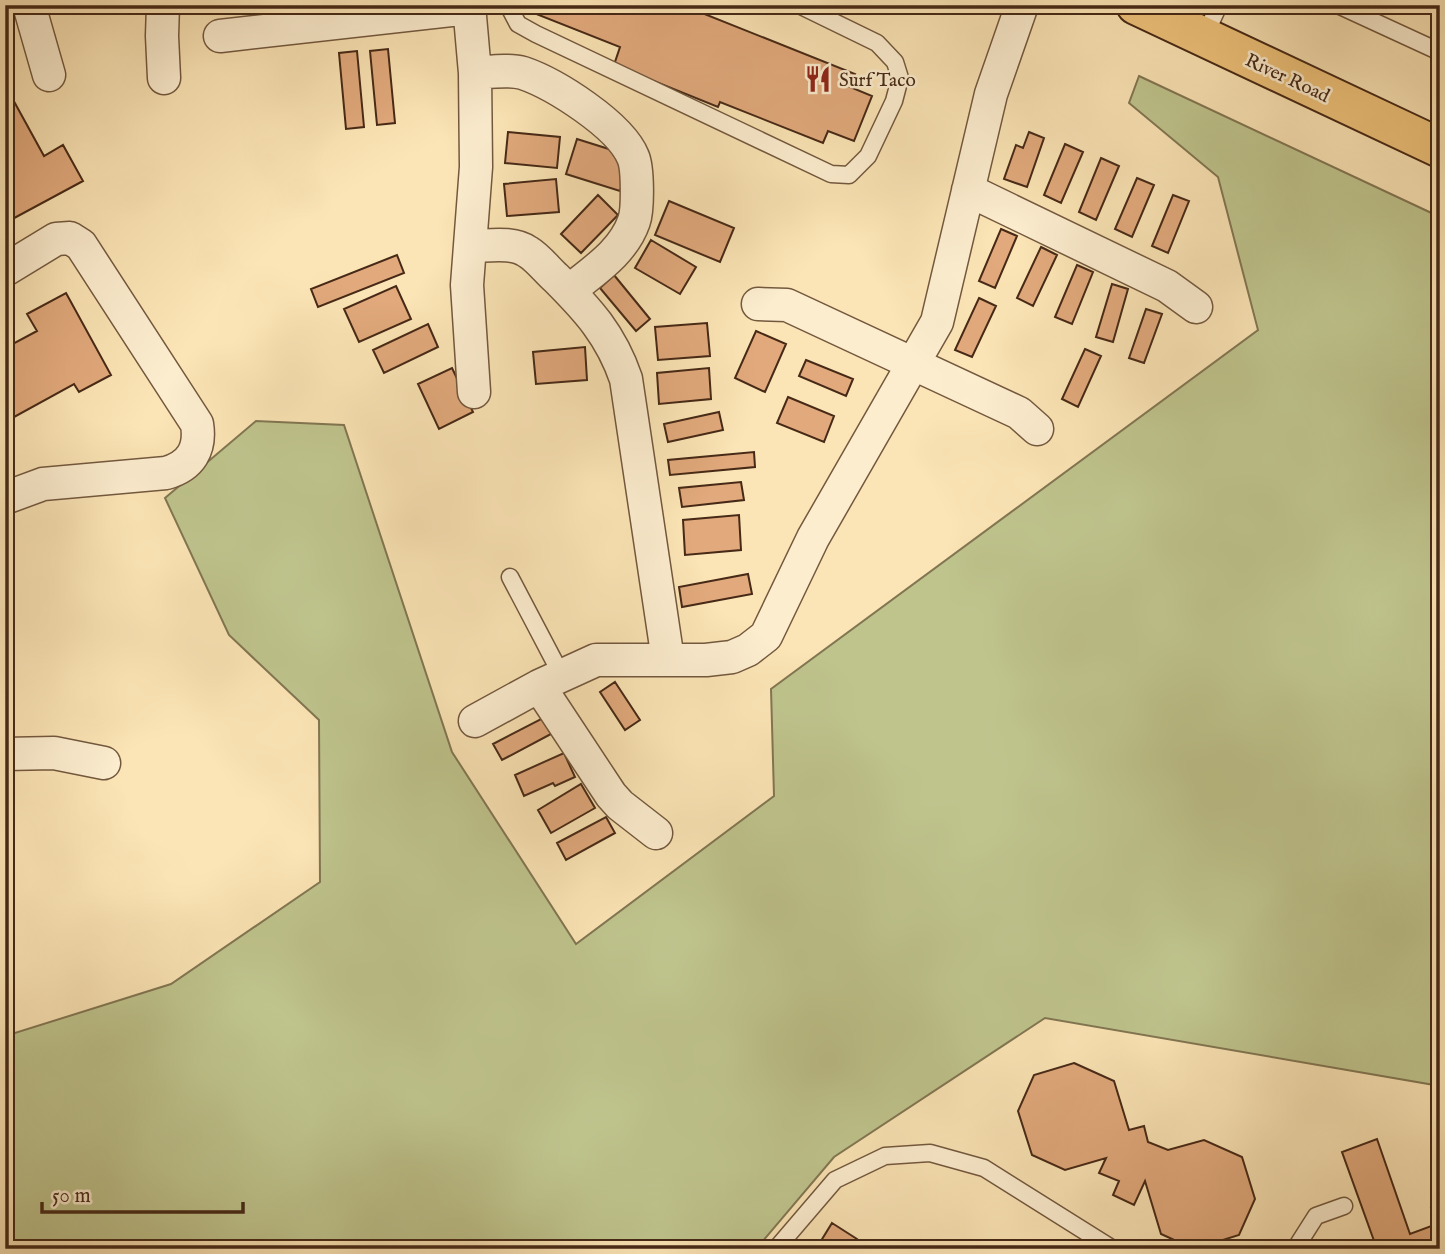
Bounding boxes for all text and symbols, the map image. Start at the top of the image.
street label: River Road [1241,49,1334,109]
restaurant icon: Surf Taco [803,64,833,94]
place label: Surf Taco [839,69,916,93]
scale bar [42,1170,243,1214]
text: 50 m [52,1183,91,1210]

